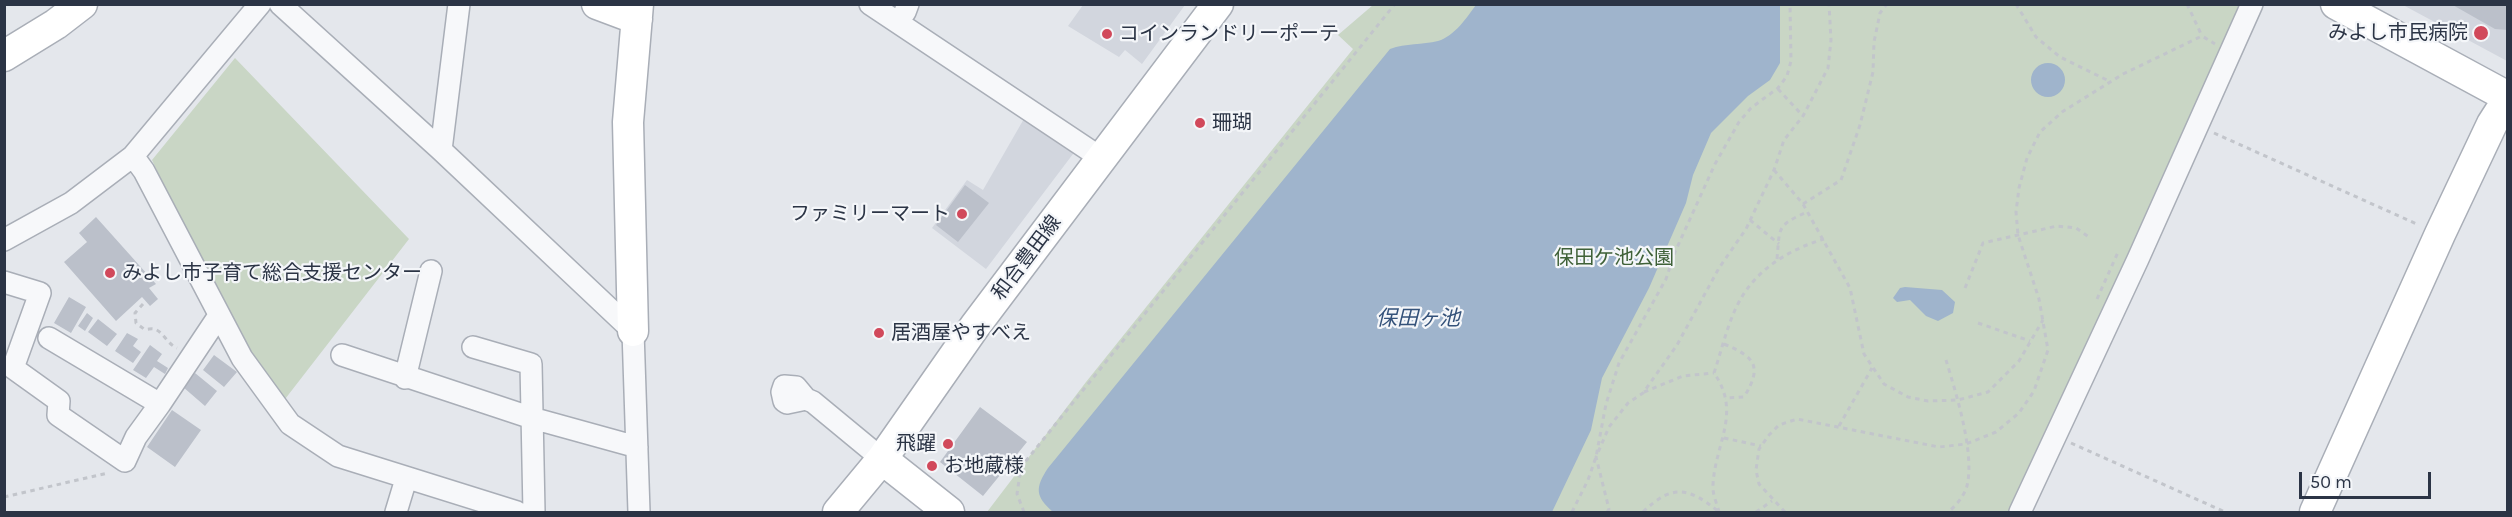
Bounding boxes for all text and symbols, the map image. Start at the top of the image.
place label: みよし市民病院 [2328,21,2468,45]
place label: コインランドリーポーテ [1119,22,1339,46]
marker: みよし市民病院 [2472,24,2490,42]
marker: コインランドリーポーテ [1100,27,1114,41]
place label: 珊瑚 [1212,111,1252,135]
marker: 珊瑚 [1193,116,1207,130]
place label: ファミリーマート [790,202,950,226]
marker: ファミリーマート [955,207,969,221]
street label: 和合豊田線 [987,211,1067,305]
park label: 保田ケ池公園 [1554,246,1674,270]
place label: みよし市子育て総合支援センター [122,261,422,285]
marker: みよし市子育て総合支援センター [103,266,117,280]
water label: 保田ヶ池 [1376,306,1460,332]
place label: 居酒屋やすべえ [891,321,1031,345]
marker: 居酒屋やすべえ [872,326,886,340]
place label: 飛躍 [896,432,936,456]
marker: 飛躍 [941,437,955,451]
place label: お地蔵様 [944,454,1024,478]
marker: お地蔵様 [925,459,939,473]
scale bar [2302,460,2434,498]
text: 50 m [2310,471,2352,493]

